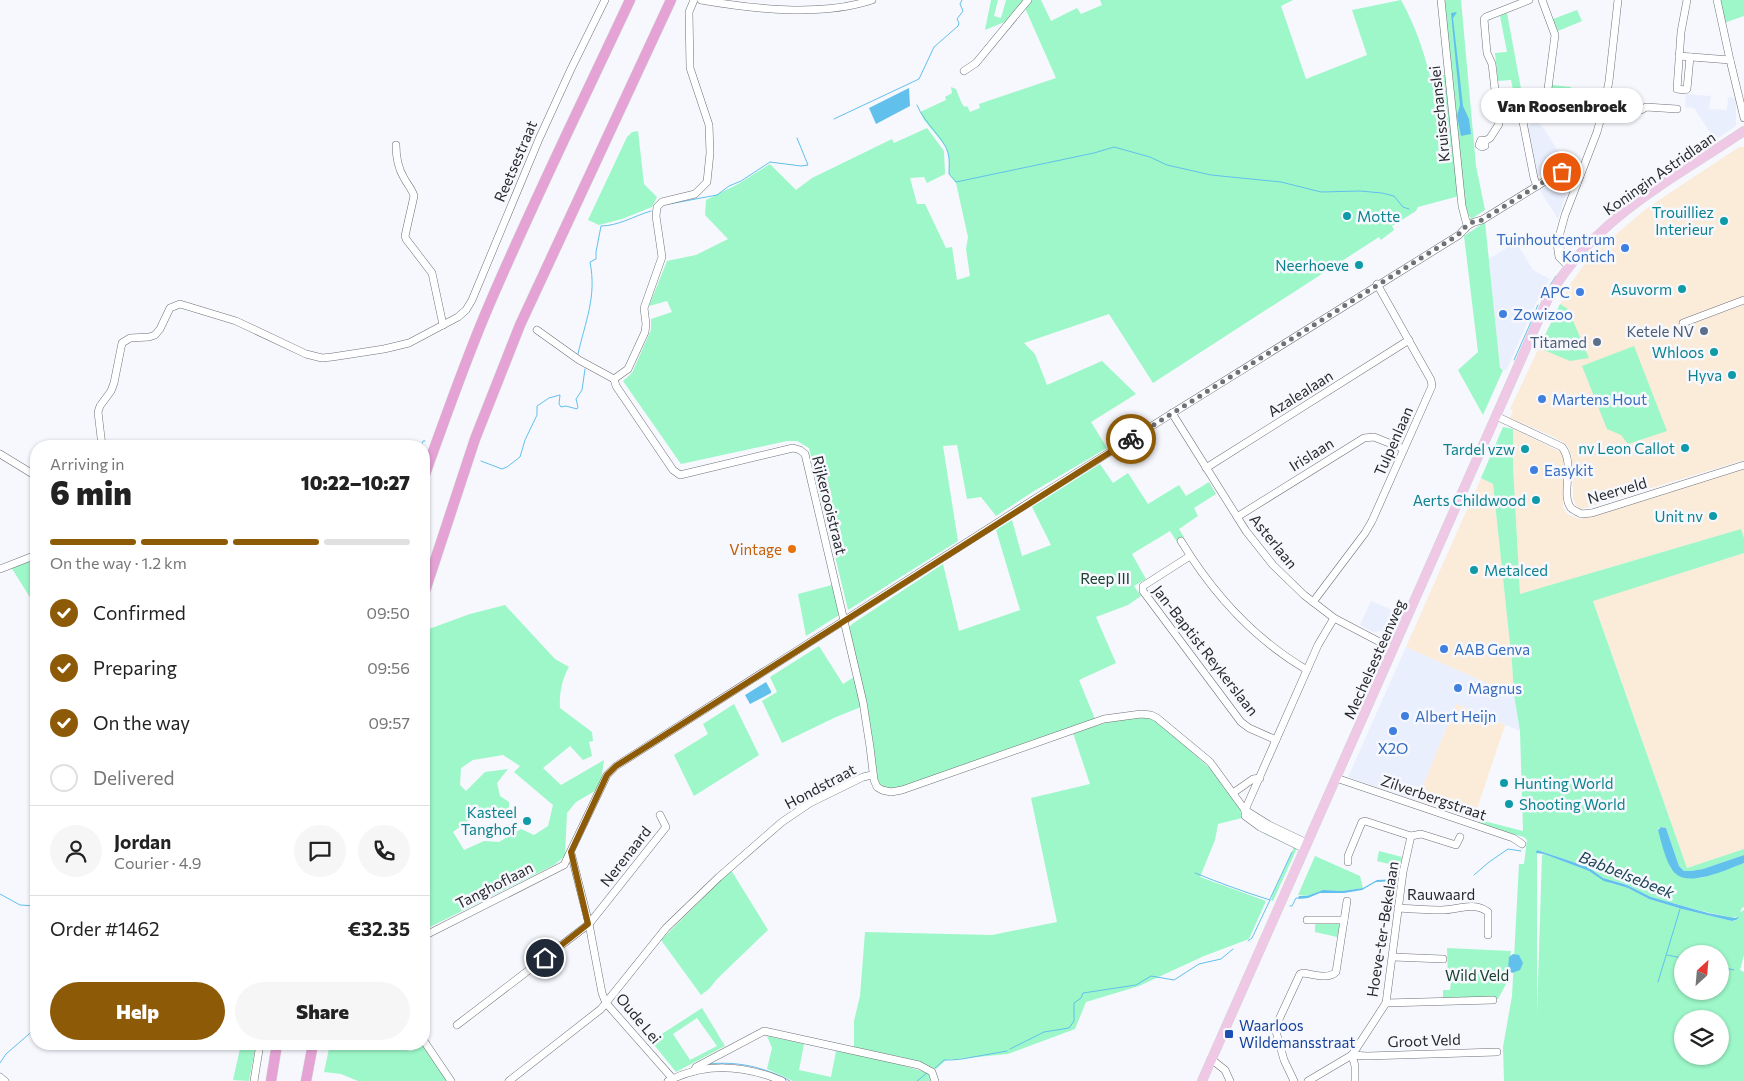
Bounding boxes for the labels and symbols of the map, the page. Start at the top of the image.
street label: Kruisschanslei [1425,65,1453,163]
callout: Van Roosenbroek [1481,87,1643,122]
street label: Reetsestraat [490,118,540,204]
street label: Koningin Astridlaan [1599,128,1719,218]
pin [1541,151,1583,193]
place label: Trouilliez Interieur [1652,203,1714,238]
place label: Motte [1357,207,1400,225]
marker: Motte [1341,210,1353,222]
marker: Trouilliez Interieur [1718,215,1730,227]
place label: Tuinhoutcentrum Kontich [1496,230,1615,265]
marker: Tuinhoutcentrum Kontich [1619,242,1631,254]
place label: Neerhoeve [1275,256,1349,274]
marker: Neerhoeve [1353,259,1365,271]
place label: Asuvorm [1611,280,1672,298]
place label: APC [1540,283,1570,301]
marker: Asuvorm [1676,283,1688,295]
marker: APC [1574,286,1586,298]
place label: Zowizoo [1513,305,1573,323]
marker: Zowizoo [1497,308,1509,320]
place label: Ketele NV [1627,322,1694,340]
marker: Ketele NV [1698,325,1710,337]
place label: Titamed [1530,333,1587,351]
marker: Titamed [1591,336,1603,348]
place label: Whloos [1652,343,1704,361]
marker: Whloos [1708,346,1720,358]
street label: Azalealaan [1264,366,1336,420]
place label: Hyva [1688,366,1722,384]
marker: Hyva [1726,369,1738,381]
place label: Martens Hout [1552,390,1647,408]
marker: Martens Hout [1536,393,1548,405]
street label: Tulpenlaan [1370,404,1416,478]
courier [1106,414,1156,464]
street label: Irislaan [1285,433,1337,475]
place label: nv Leon Callot [1578,439,1675,457]
place label: Tardel vzw [1443,440,1515,458]
marker: nv Leon Callot [1679,442,1691,454]
marker: Tardel vzw [1519,443,1531,455]
street label: Rijkerooistraat [809,454,851,556]
place label: Easykit [1544,461,1593,479]
marker: Easykit [1528,464,1540,476]
street label: Neerveld [1585,473,1649,507]
place label: Aerts Childwood [1413,491,1526,509]
marker: Aerts Childwood [1530,494,1542,506]
place label: Unit nv [1654,507,1703,525]
street label: Asterlaan [1246,510,1302,572]
marker: Unit nv [1707,510,1719,522]
place label: Vintage [729,540,782,558]
marker: Vintage [786,543,798,555]
place label: Metalced [1484,561,1548,579]
marker: Metalced [1468,564,1480,576]
park label: Reep III [1080,569,1130,587]
street label: Jan-Baptist Reykerslaan [1149,581,1263,719]
street label: Mechelsesteenweg [1339,596,1409,722]
place label: AAB Genva [1454,640,1530,658]
marker: AAB Genva [1438,643,1450,655]
place label: Magnus [1468,679,1522,697]
marker: Magnus [1452,682,1464,694]
place label: Albert Heijn [1415,707,1496,725]
marker: Albert Heijn [1399,710,1411,722]
marker: X2O [1387,725,1399,737]
place label: X2O [1378,739,1408,757]
street label: Hondstraat [781,760,859,812]
street label: Zilverbergstraat [1379,770,1489,824]
place label: Hunting World [1514,774,1614,792]
marker: Hunting World [1498,777,1510,789]
place label: Shooting World [1519,795,1626,813]
marker: Shooting World [1503,798,1515,810]
place label: Kasteel Tanghof [461,803,517,838]
marker: Kasteel Tanghof [521,815,533,827]
street label: Nerenaard [596,822,654,890]
water label: Babbelsebeek [1577,846,1678,902]
street label: Tanghoflaan [452,858,536,912]
street label: Hoeve-ter-Bekelaan [1362,860,1402,998]
street label: Rauwaard [1407,885,1475,903]
pin [524,937,566,979]
north arrow [1674,945,1729,1000]
park label: Wild Veld [1445,966,1509,984]
street label: Oude Lei [613,989,665,1047]
place label: Waarloos Wildemansstraat [1239,1016,1356,1051]
marker: Waarloos Wildemansstraat [1223,1028,1235,1040]
street label: Groot Veld [1387,1030,1461,1050]

